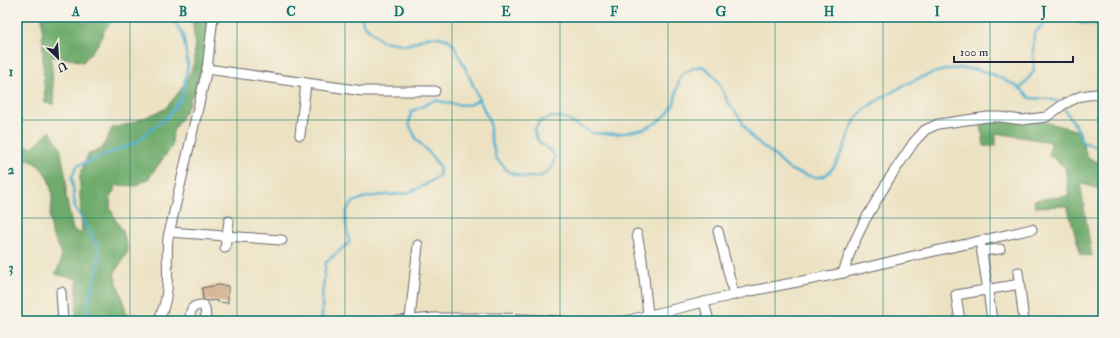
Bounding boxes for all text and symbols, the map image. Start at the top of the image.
text: A [71,4,81,20]
text: B [179,4,187,20]
text: C [286,4,296,20]
text: D [394,4,405,20]
text: E [501,4,511,20]
text: F [610,4,619,20]
text: G [716,4,727,20]
text: H [824,4,835,20]
text: I [934,4,940,20]
text: J [1040,4,1047,21]
north arrow [38,38,78,78]
scale bar [954,38,1073,64]
text: 100 m [960,45,989,60]
text: U [54,59,69,75]
text: 1 [9,64,14,80]
text: 2 [8,162,15,178]
text: 3 [9,260,14,276]

